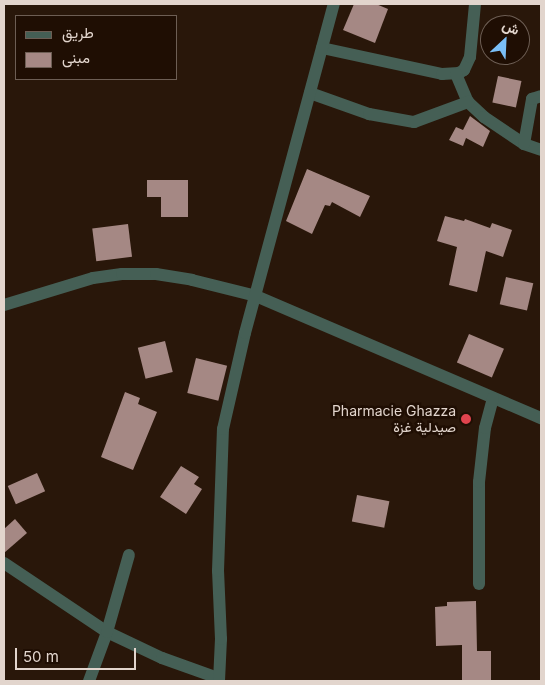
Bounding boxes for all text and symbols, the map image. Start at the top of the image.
legend [15,15,178,80]
north arrow [480,15,530,65]
text: ش [500,16,522,38]
text: طريق [62,23,94,42]
text: مبنى [62,48,90,67]
place label: Pharmacie Ghazza صيدلية غزة [332,403,456,436]
marker: Pharmacie Ghazza صيدلية غزة [460,413,472,425]
scale bar [18,638,139,670]
text: 50 m [23,647,59,666]

